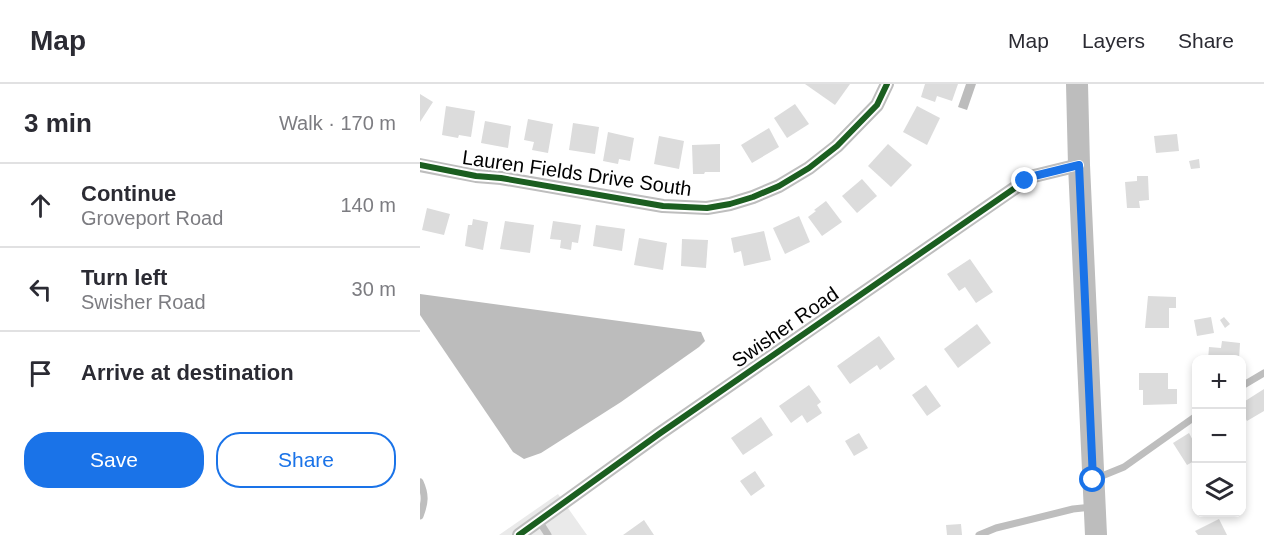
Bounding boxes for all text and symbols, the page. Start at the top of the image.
text: Map [30,25,86,56]
text: Map [1008,29,1049,52]
text: Layers [1082,29,1145,52]
text: Share [1178,29,1234,52]
text: 3 min [24,108,92,138]
text: Walk · 170 m [279,112,396,134]
street label: Lauren Fields Drive South [461,146,693,200]
route end [1011,167,1037,193]
text: Continue [81,181,176,206]
icon: ahead [24,189,57,222]
text: 140 m [340,194,396,216]
text: Groveport Road [81,207,223,229]
text: Turn left [81,265,167,290]
icon: left [24,273,57,306]
text: 30 m [352,278,396,300]
street label: Swisher Road [728,282,842,372]
text: Swisher Road [81,291,206,313]
map controls [1192,355,1246,517]
button: + [1192,355,1246,409]
icon: arrive [24,357,57,390]
text: Arrive at destination [81,360,294,385]
button: − [1192,409,1246,463]
button: Save [24,432,204,488]
button: Share [216,432,396,488]
button: layers [1192,463,1246,517]
route start [1079,466,1105,492]

